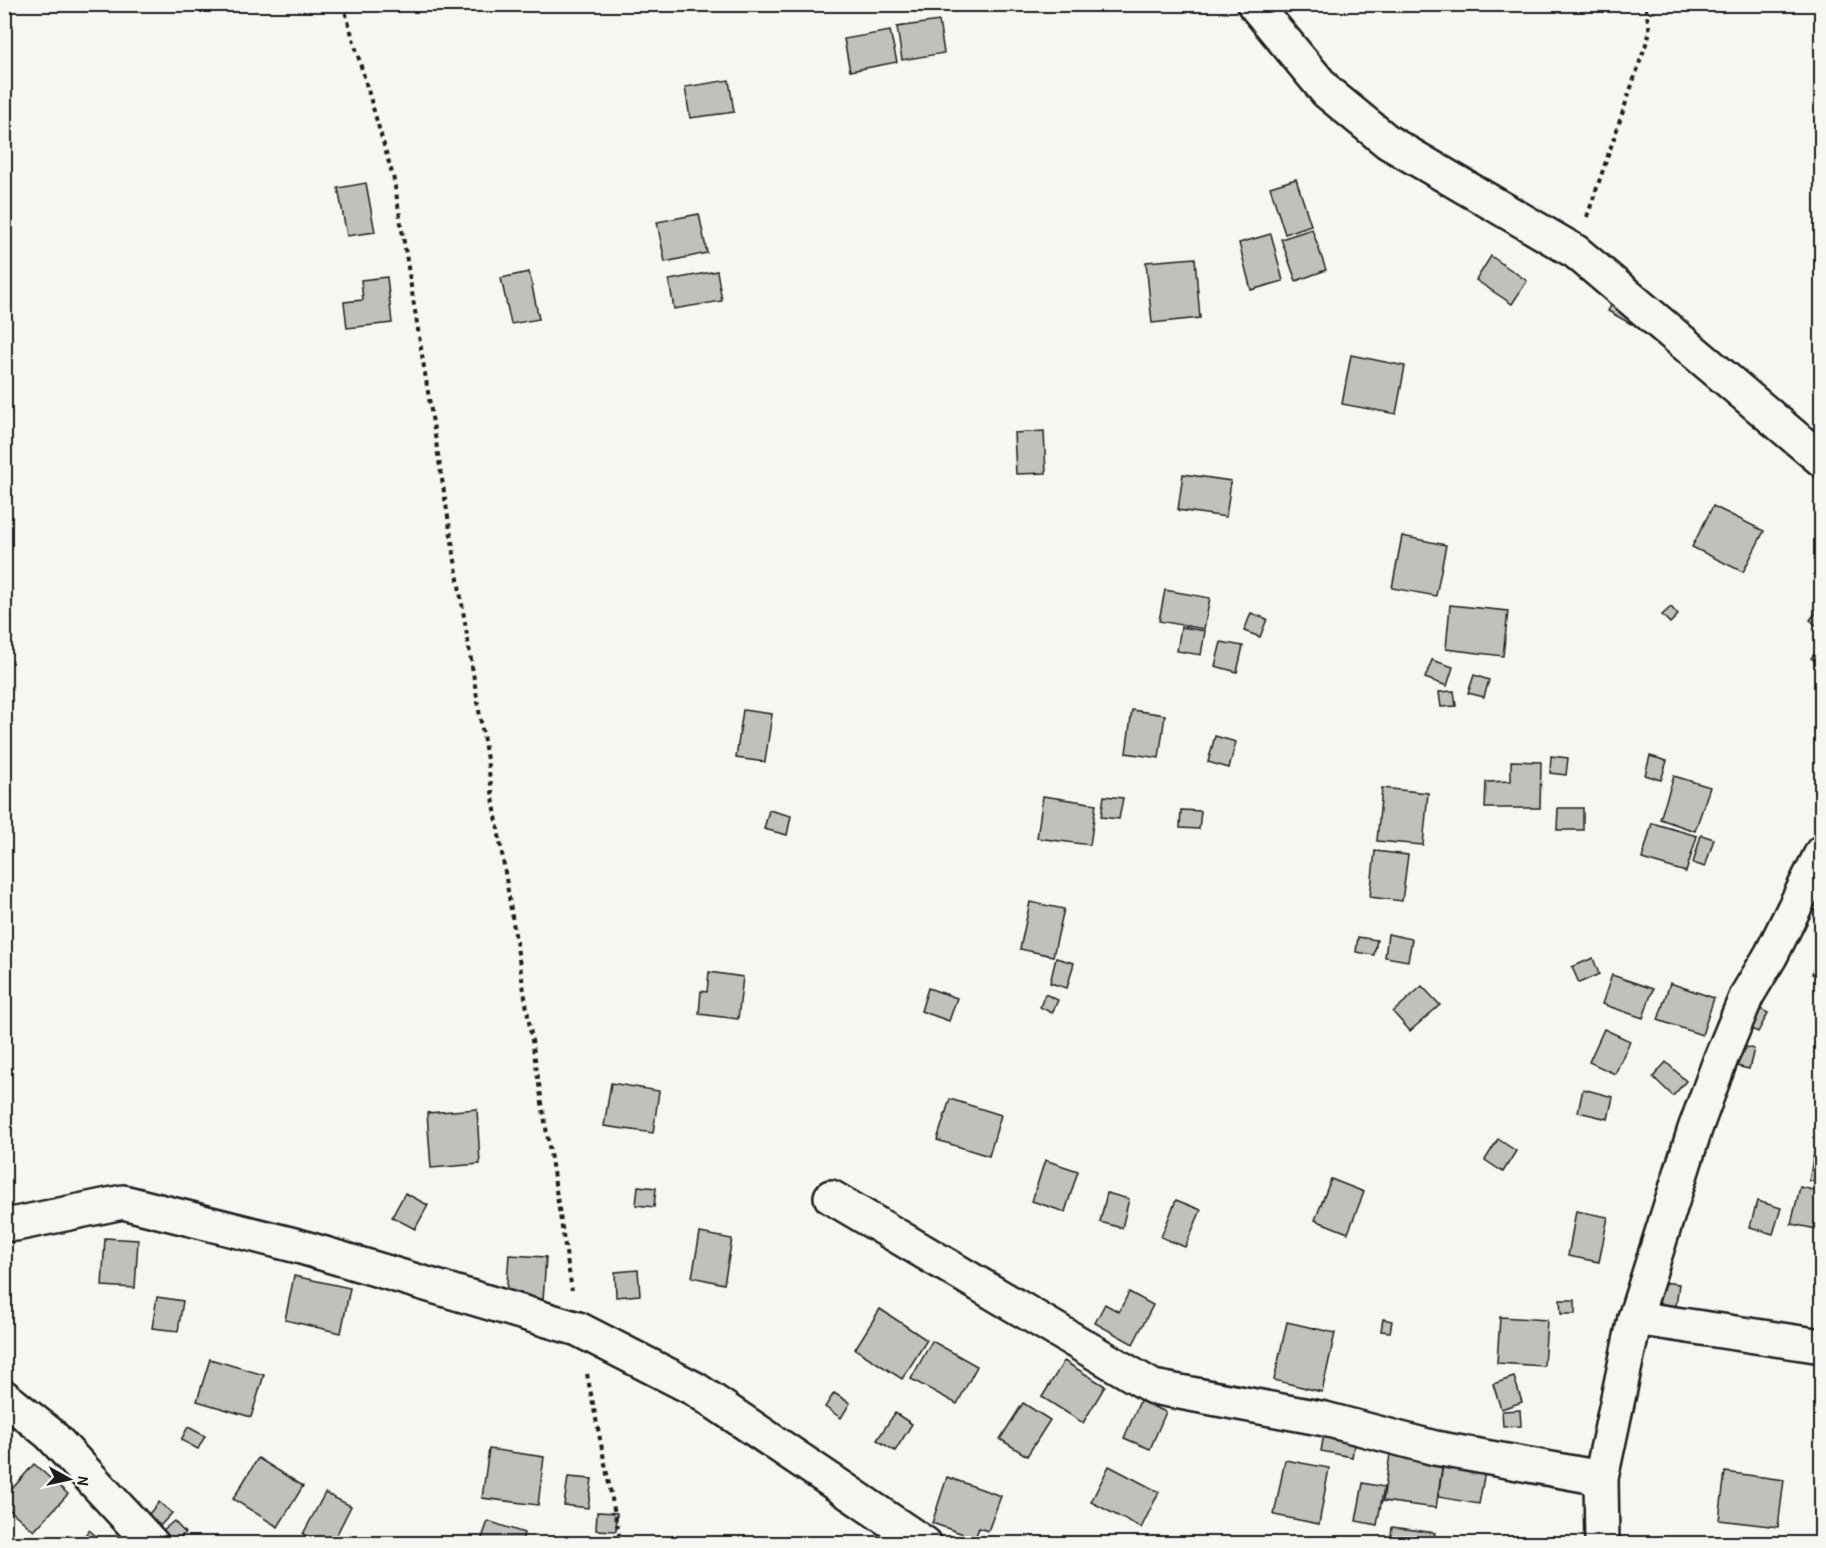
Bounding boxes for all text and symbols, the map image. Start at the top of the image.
north arrow [39,1449,99,1509]
text: N [72,1475,95,1487]

